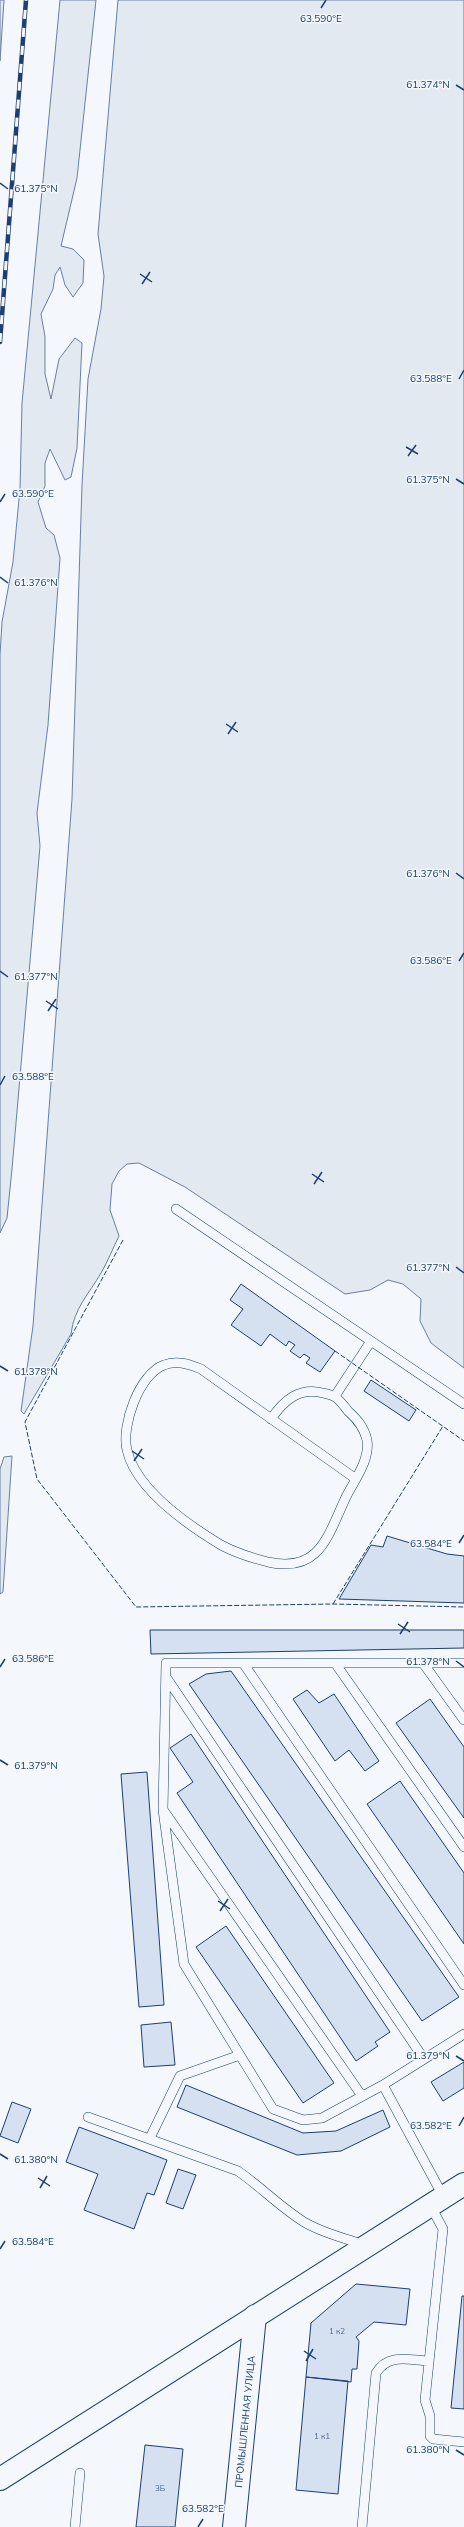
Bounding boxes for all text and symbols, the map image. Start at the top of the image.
text: 63.590°E [300,12,342,25]
text: 61.374°N [406,78,450,91]
text: 61.375°N [14,182,58,195]
text: 63.588°E [410,372,452,385]
text: 61.375°N [406,473,450,486]
text: 63.590°E [12,487,54,500]
text: 61.376°N [14,576,58,589]
text: 61.376°N [406,867,450,880]
text: 63.586°E [410,954,452,967]
text: 61.377°N [14,970,58,983]
text: 63.588°E [12,1070,54,1083]
text: 61.377°N [406,1261,450,1274]
text: 61.378°N [14,1365,58,1378]
text: 63.584°E [410,1537,452,1550]
text: 63.586°E [12,1652,54,1665]
text: 61.378°N [406,1655,450,1668]
text: 61.379°N [14,1759,58,1772]
text: 61.379°N [406,2049,450,2062]
text: 63.582°E [410,2119,452,2132]
text: 61.380°N [14,2153,58,2166]
text: 63.584°E [12,2235,54,2248]
house number: 1 к2 [329,2326,345,2336]
street label: ПРОМЫШЛЕННАЯ УЛИЦА [232,2354,258,2488]
house number: 1 к1 [314,2431,330,2441]
text: 61.380°N [406,2443,450,2456]
house number: 3Б [155,2483,166,2493]
text: 63.582°E [182,2502,224,2515]

